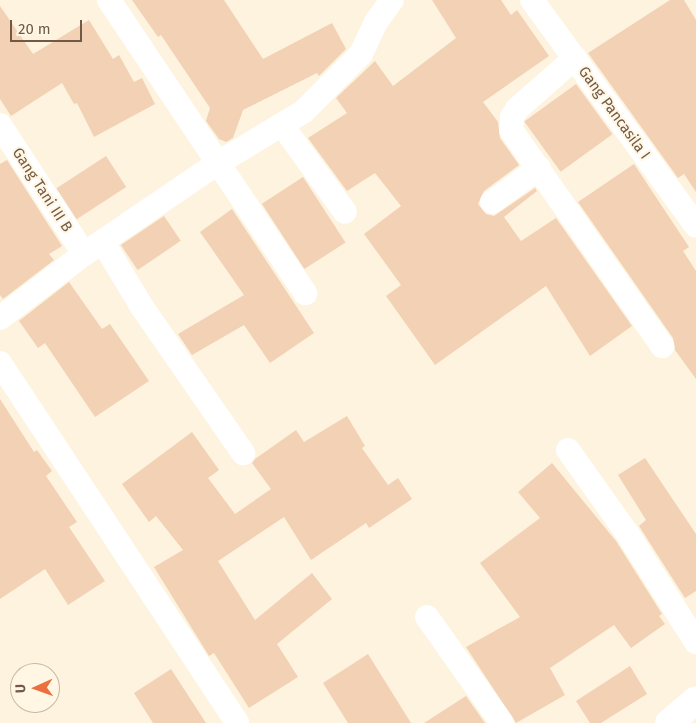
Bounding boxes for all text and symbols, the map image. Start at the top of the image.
scale bar [12,10,85,42]
text: 20 m [18,20,51,38]
street label: Gang Pancasila I [574,63,654,163]
street label: Gang Tani III B [8,145,76,235]
north arrow [10,663,60,713]
text: U [12,684,29,693]

